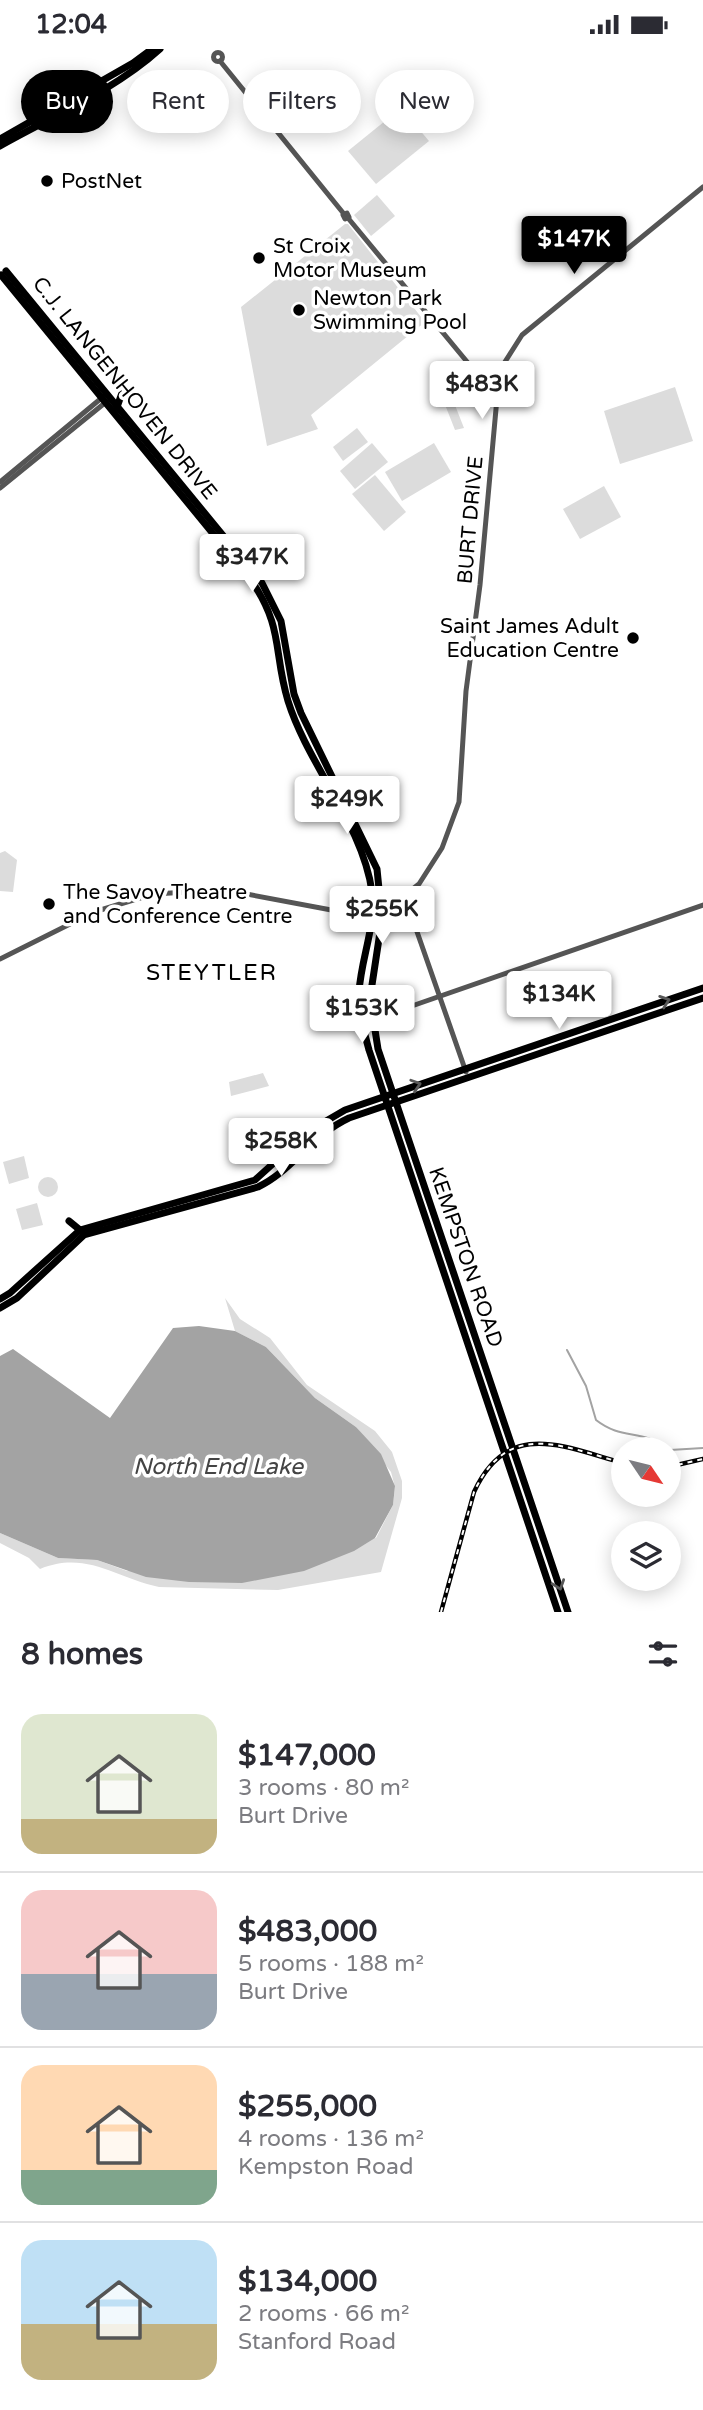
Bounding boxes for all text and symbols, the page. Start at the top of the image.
text: 12:04 [35,9,107,40]
chip: Buy [21,70,113,133]
chip: Rent [127,70,229,133]
chip: Filters [243,70,361,133]
chip: New [375,70,474,133]
place label: PostNet [61,169,142,194]
marker: PostNet [39,173,55,189]
pin: $147K [525,217,623,276]
text: $147K [538,225,610,253]
place label: St Croix Motor Museum [273,234,427,283]
marker: St Croix Motor Museum [251,250,267,266]
street label: C.J. LANGENHOVEN DRIVE [27,272,222,505]
place label: Newton Park Swimming Pool [313,286,467,335]
marker: Newton Park Swimming Pool [291,302,307,318]
pin: $483K [433,361,531,421]
text: $483K [446,370,518,398]
street label: BURT DRIVE [452,455,489,585]
pin: $347K [203,535,301,594]
text: $347K [216,543,288,571]
place label: Saint James Adult Education Centre [440,614,619,663]
marker: Saint James Adult Education Centre [625,630,641,646]
pin: $249K [298,777,396,836]
text: $249K [311,785,383,813]
place label: The Savoy Theatre and Conference Centre [63,880,292,929]
pin: $255K [333,887,431,946]
text: $255K [346,895,418,923]
marker: The Savoy Theatre and Conference Centre [41,896,57,912]
district label: STEYTLER [146,959,278,987]
pin: $134K [510,971,608,1031]
text: $134K [523,980,595,1008]
pin: $153K [313,985,411,1045]
text: $153K [326,994,398,1022]
one-way arrow [659,995,671,1009]
one-way arrow [410,1079,422,1093]
pin: $258K [232,1119,330,1178]
text: $258K [245,1127,317,1155]
street label: KEMPSTON ROAD [423,1164,508,1350]
north arrow [611,1437,681,1507]
map controls [611,1437,681,1591]
water label: North End Lake [133,1453,305,1481]
button: layers [611,1521,681,1591]
one-way arrow [551,1578,565,1591]
icon: filters [644,1635,682,1673]
text: 8 homes [21,1636,143,1673]
text: $147,000 [238,1737,376,1774]
icon: home [77,1742,161,1826]
text: 3 rooms · 80 m² [238,1774,409,1802]
text: Burt Drive [238,1802,348,1830]
text: $483,000 [238,1913,377,1950]
icon: home [77,1918,161,2002]
text: 5 rooms · 188 m² [238,1950,424,1978]
text: Burt Drive [238,1978,348,2006]
text: $255,000 [238,2088,377,2125]
icon: home [77,2093,161,2177]
text: 4 rooms · 136 m² [238,2125,424,2153]
text: Kempston Road [238,2153,413,2181]
text: $134,000 [238,2263,377,2300]
icon: home [77,2268,161,2352]
text: 2 rooms · 66 m² [238,2300,409,2328]
text: Stanford Road [238,2328,396,2356]

